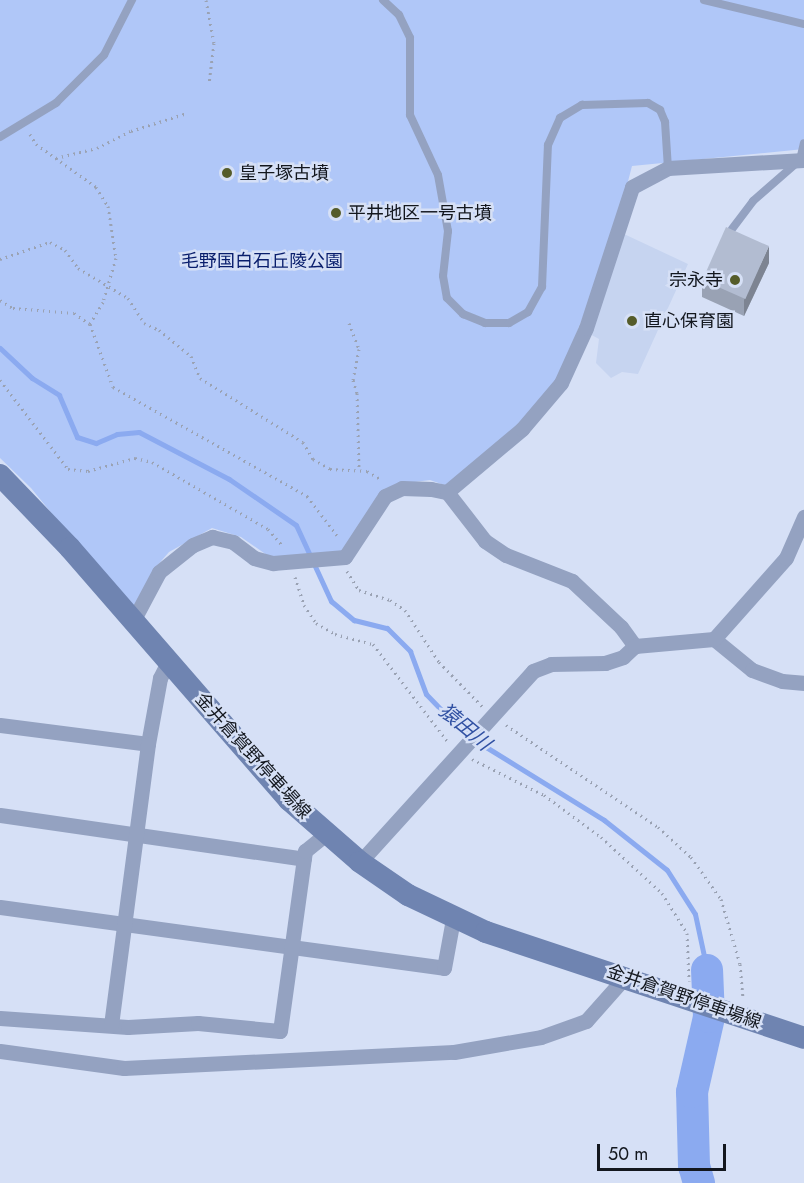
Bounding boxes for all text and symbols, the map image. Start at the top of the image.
place label: 皇子塚古墳 [239,162,329,184]
marker: 皇子塚古墳 [220,166,234,180]
place label: 平井地区一号古墳 [348,202,492,224]
marker: 平井地区一号古墳 [329,206,343,220]
park label: 毛野国白石丘陵公園 [181,250,343,272]
place label: 宗永寺 [669,269,723,291]
marker: 宗永寺 [728,273,742,287]
place label: 直心保育園 [644,310,734,332]
marker: 直心保育園 [625,314,639,328]
street label: 金井倉賀野停車場線 [191,689,315,823]
water label: 猿田川 [434,699,496,755]
street label: 金井倉賀野停車場線 [604,960,764,1034]
scale bar [600,1132,729,1170]
text: 50 m [608,1141,648,1167]

